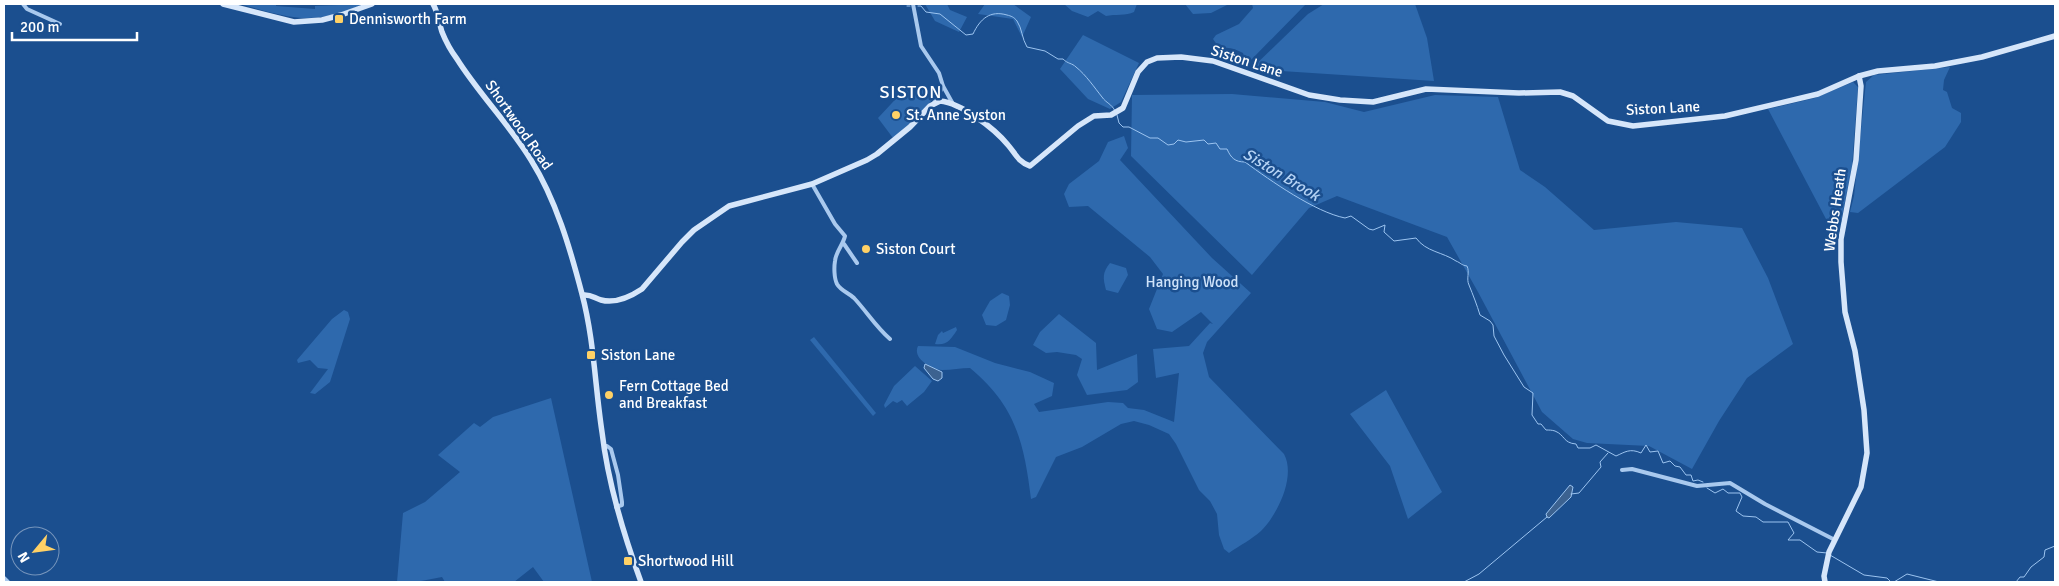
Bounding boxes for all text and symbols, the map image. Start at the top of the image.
scale bar [12,10,138,42]
place label: Dennisworth Farm [349,10,467,28]
marker: Dennisworth Farm [333,13,345,25]
text: 200 m [20,18,60,36]
street label: Siston Lane [1209,41,1285,81]
street label: Shortwood Road [481,77,557,173]
district label: SISTON [879,81,943,103]
street label: Siston Lane [1625,97,1701,119]
place label: St. Anne Syston [906,106,1006,124]
marker: St. Anne Syston [890,109,902,121]
water label: Siston Brook [1240,144,1325,207]
street label: Webbs Heath [1820,167,1850,253]
place label: Siston Court [876,240,955,258]
marker: Siston Court [860,243,872,255]
park label: Hanging Wood [1146,273,1239,291]
place label: Siston Lane [601,346,675,364]
marker: Siston Lane [585,349,597,361]
place label: Fern Cottage Bed and Breakfast [619,377,729,412]
marker: Fern Cottage Bed and Breakfast [603,389,615,401]
north arrow [10,526,60,576]
text: N [14,549,34,565]
place label: Shortwood Hill [638,552,734,570]
marker: Shortwood Hill [622,555,634,567]

